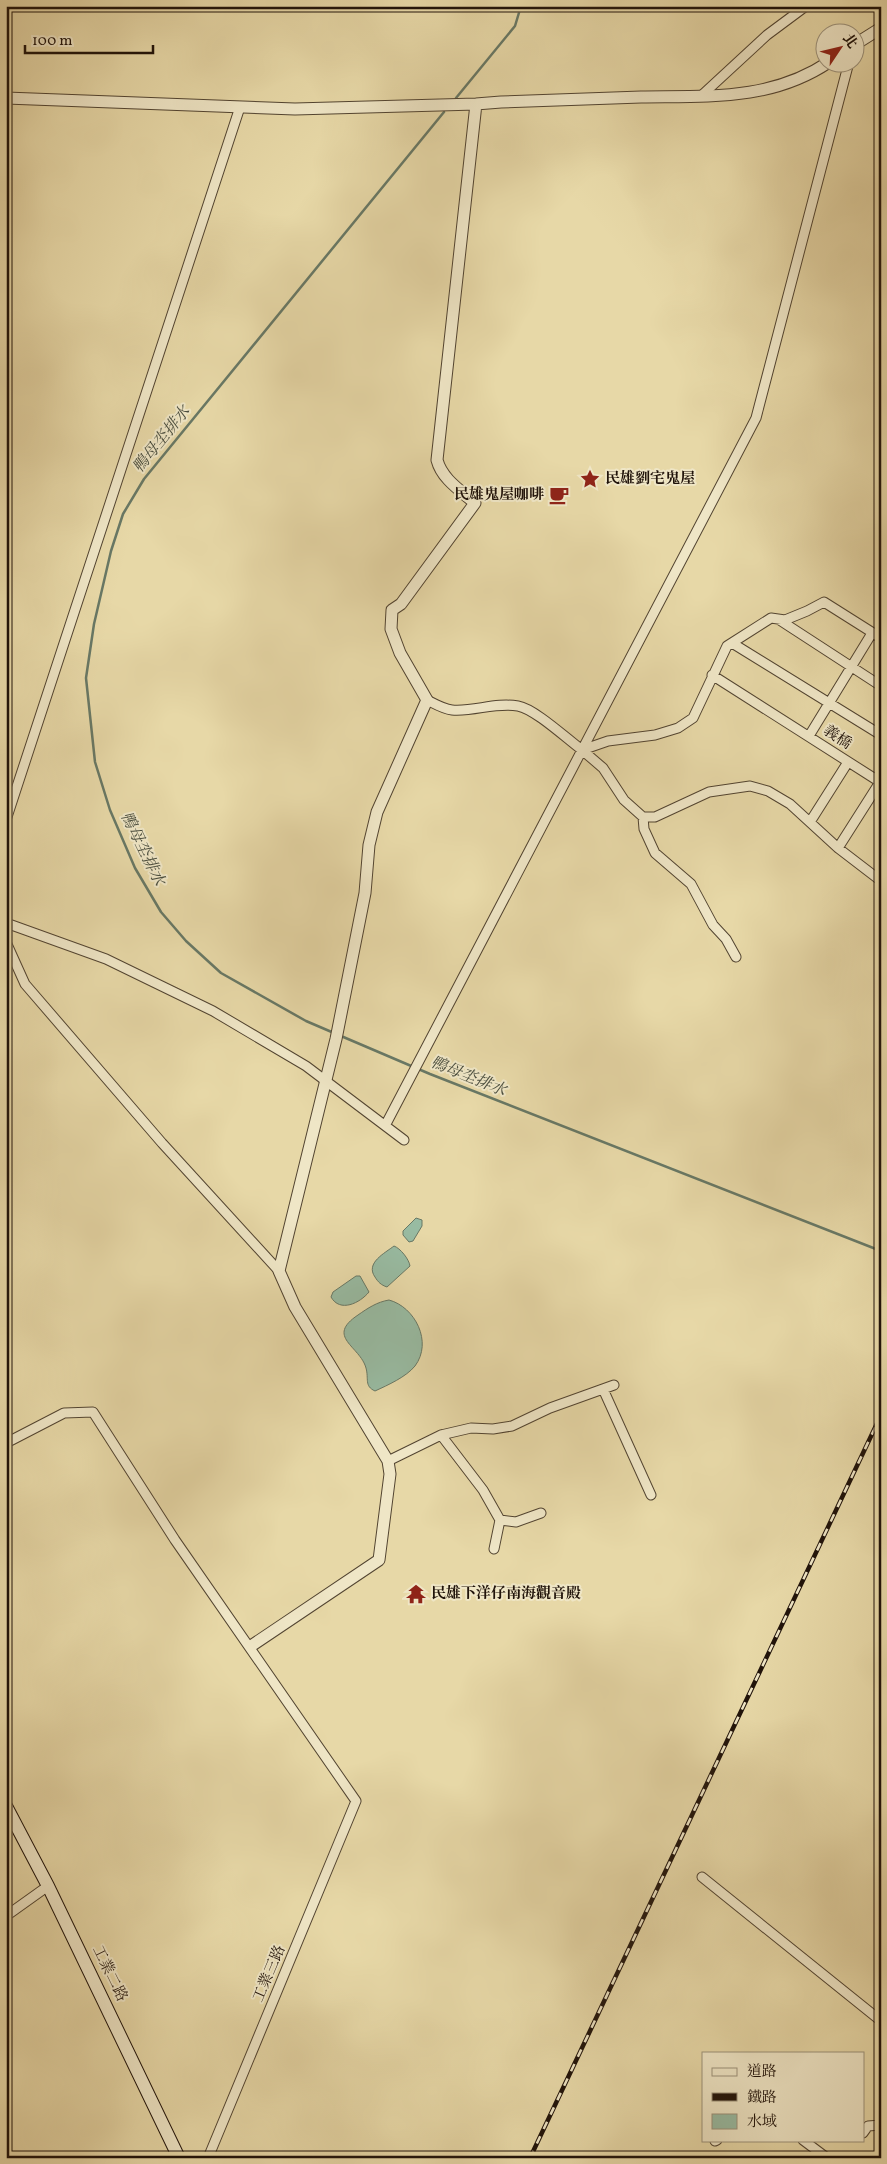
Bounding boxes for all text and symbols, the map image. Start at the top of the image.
scale bar [25,22,152,54]
north arrow [814,22,864,72]
text: 北 [838,30,861,53]
text: 100 m [32,31,72,52]
water label: 鴨母坔排水 [128,400,197,478]
place icon: 民雄劉宅鬼屋 [579,468,601,490]
place label: 民雄劉宅鬼屋 [605,469,695,490]
cafe icon: 民雄鬼屋咖啡 [548,484,570,506]
place label: 民雄鬼屋咖啡 [454,485,544,506]
street label: 義橋 [819,721,855,755]
water label: 鴨母坔排水 [115,808,170,892]
water label: 鴨母坔排水 [427,1052,511,1103]
temple icon: 民雄下洋仔南海觀音殿 [405,1583,427,1605]
place label: 民雄下洋仔南海觀音殿 [431,1584,581,1605]
street label: 工業二路 [86,1942,132,2006]
street label: 工業三路 [249,1942,291,2006]
legend [702,2052,864,2142]
text: 道路 [747,2062,777,2083]
text: 鐵路 [747,2088,777,2109]
text: 水域 [747,2112,777,2133]

